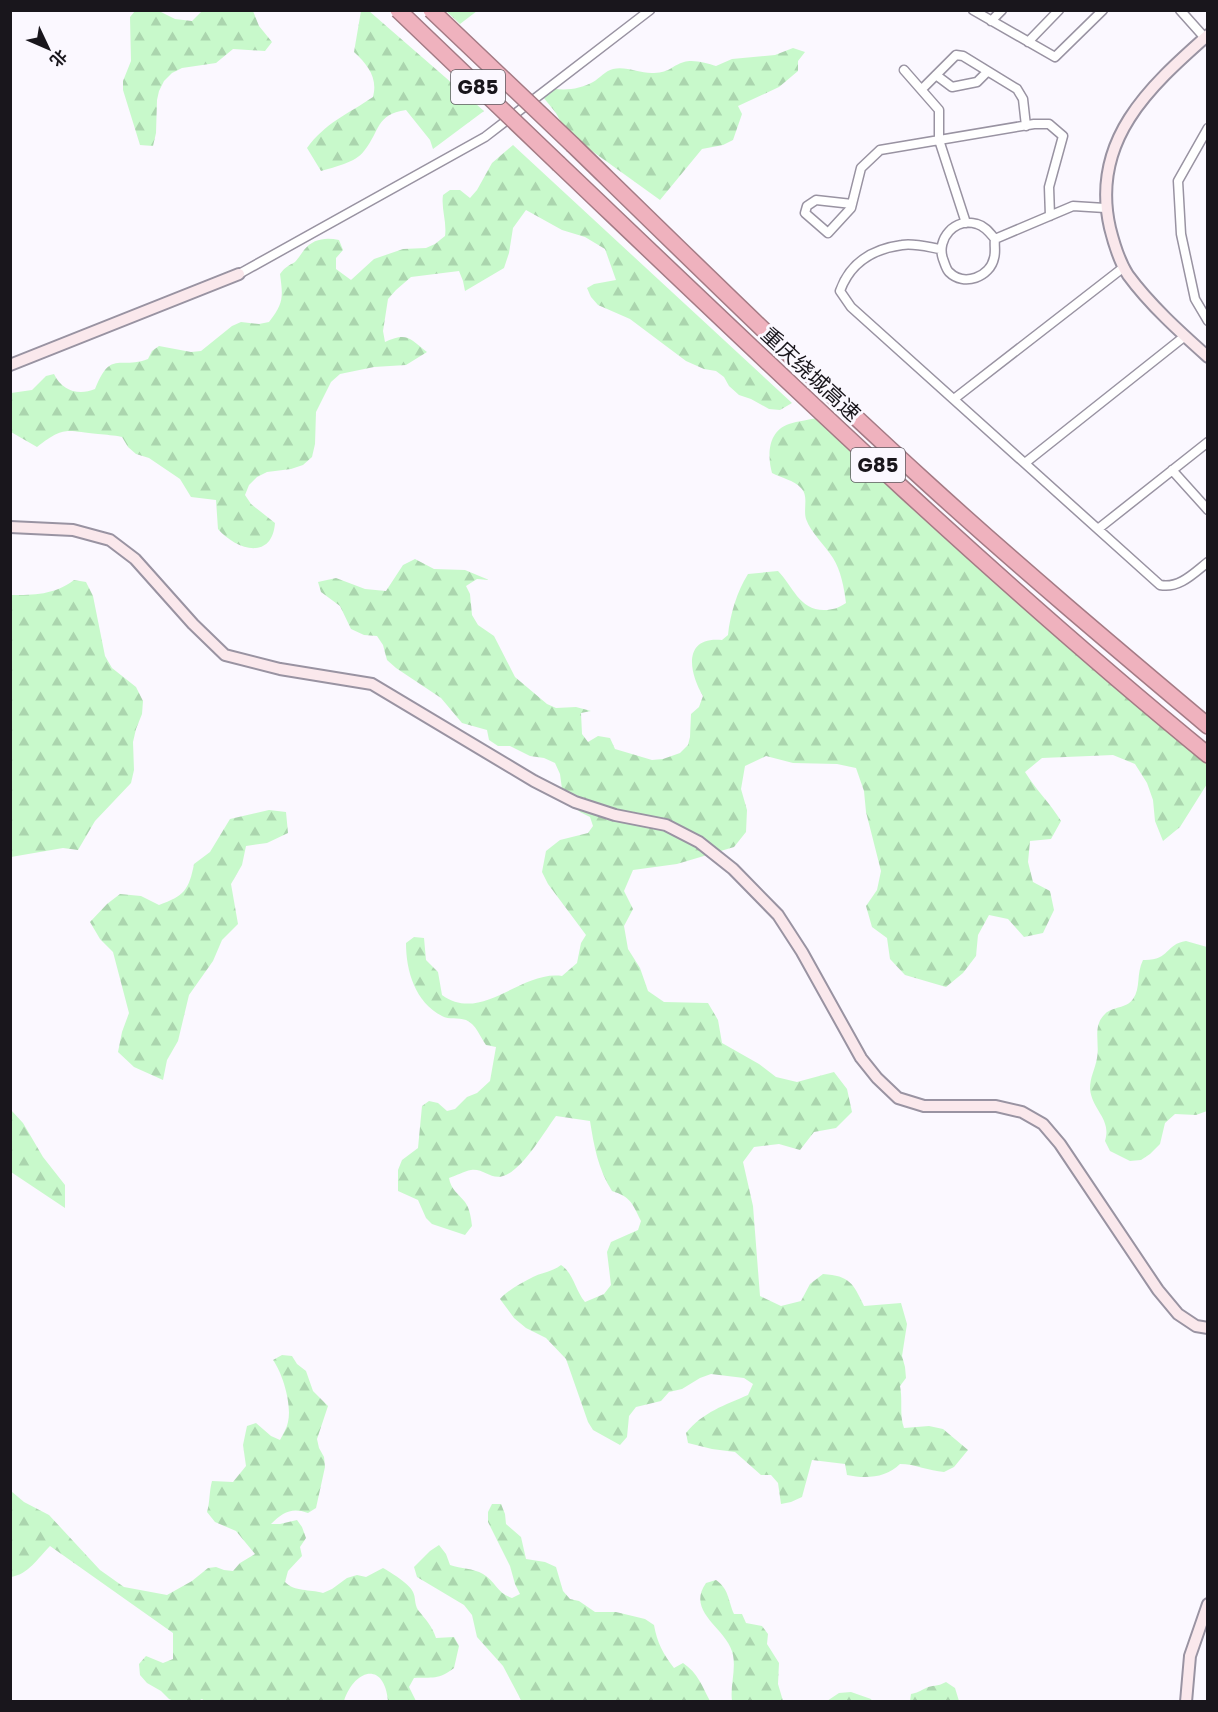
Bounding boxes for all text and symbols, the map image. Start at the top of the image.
north arrow [18,18,78,78]
text: 北 [45,44,72,72]
road number: G85 [451,70,505,104]
street label: 重庆绕城高速 [755,320,867,428]
road number: G85 [851,448,905,482]

